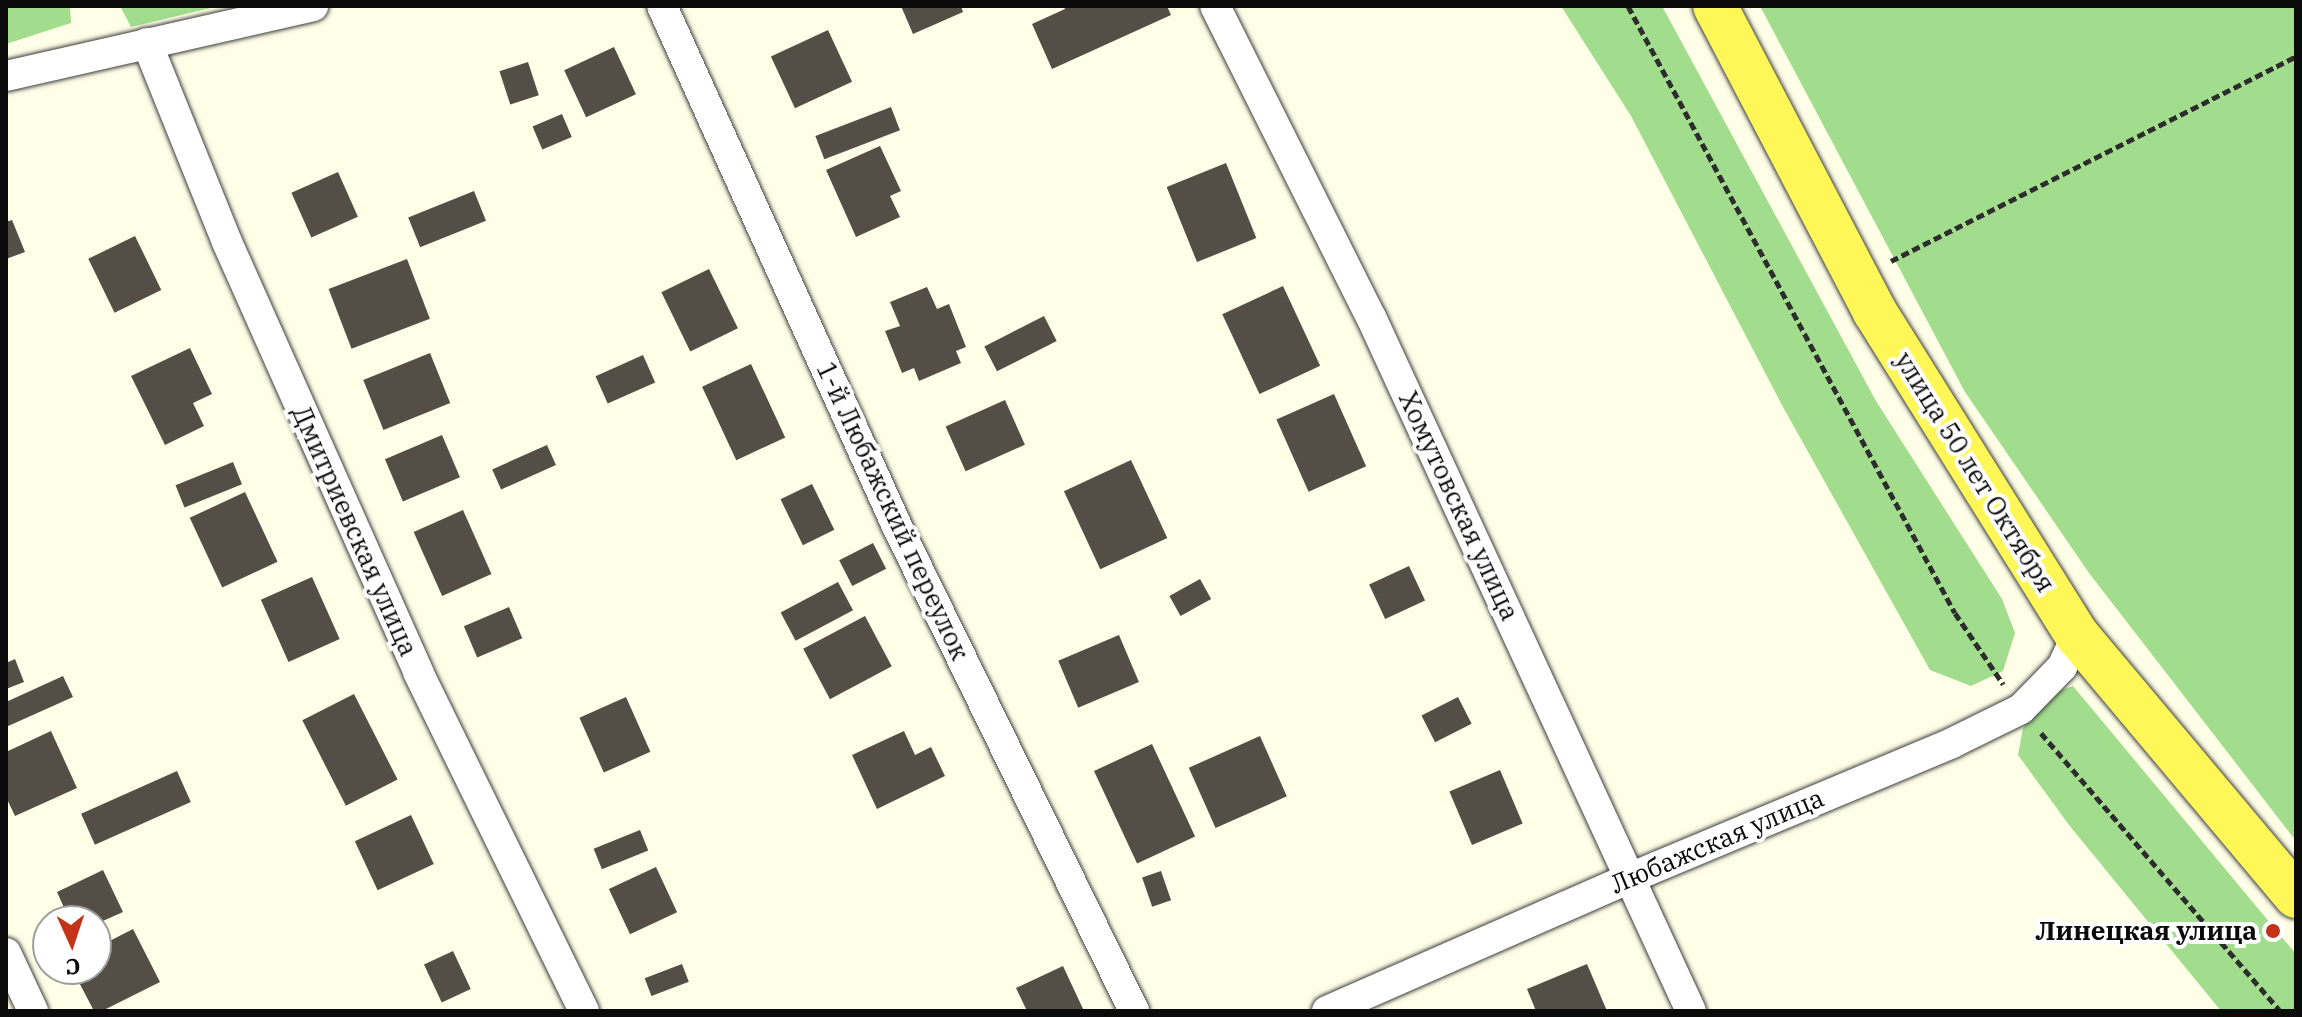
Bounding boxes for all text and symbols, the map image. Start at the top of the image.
street label: улица 50 лет Октября [1888,346,2062,598]
street label: 1-й Любажский переулок [810,357,976,665]
street label: Хомутовская улица [1392,387,1526,625]
street label: Дмитриевская улица [286,401,424,661]
street label: Любажская улица [1606,782,1828,900]
north arrow [32,905,112,985]
place label: Линецкая улица [2035,915,2257,947]
marker: Линецкая улица [2264,922,2282,940]
text: С [65,953,81,982]

